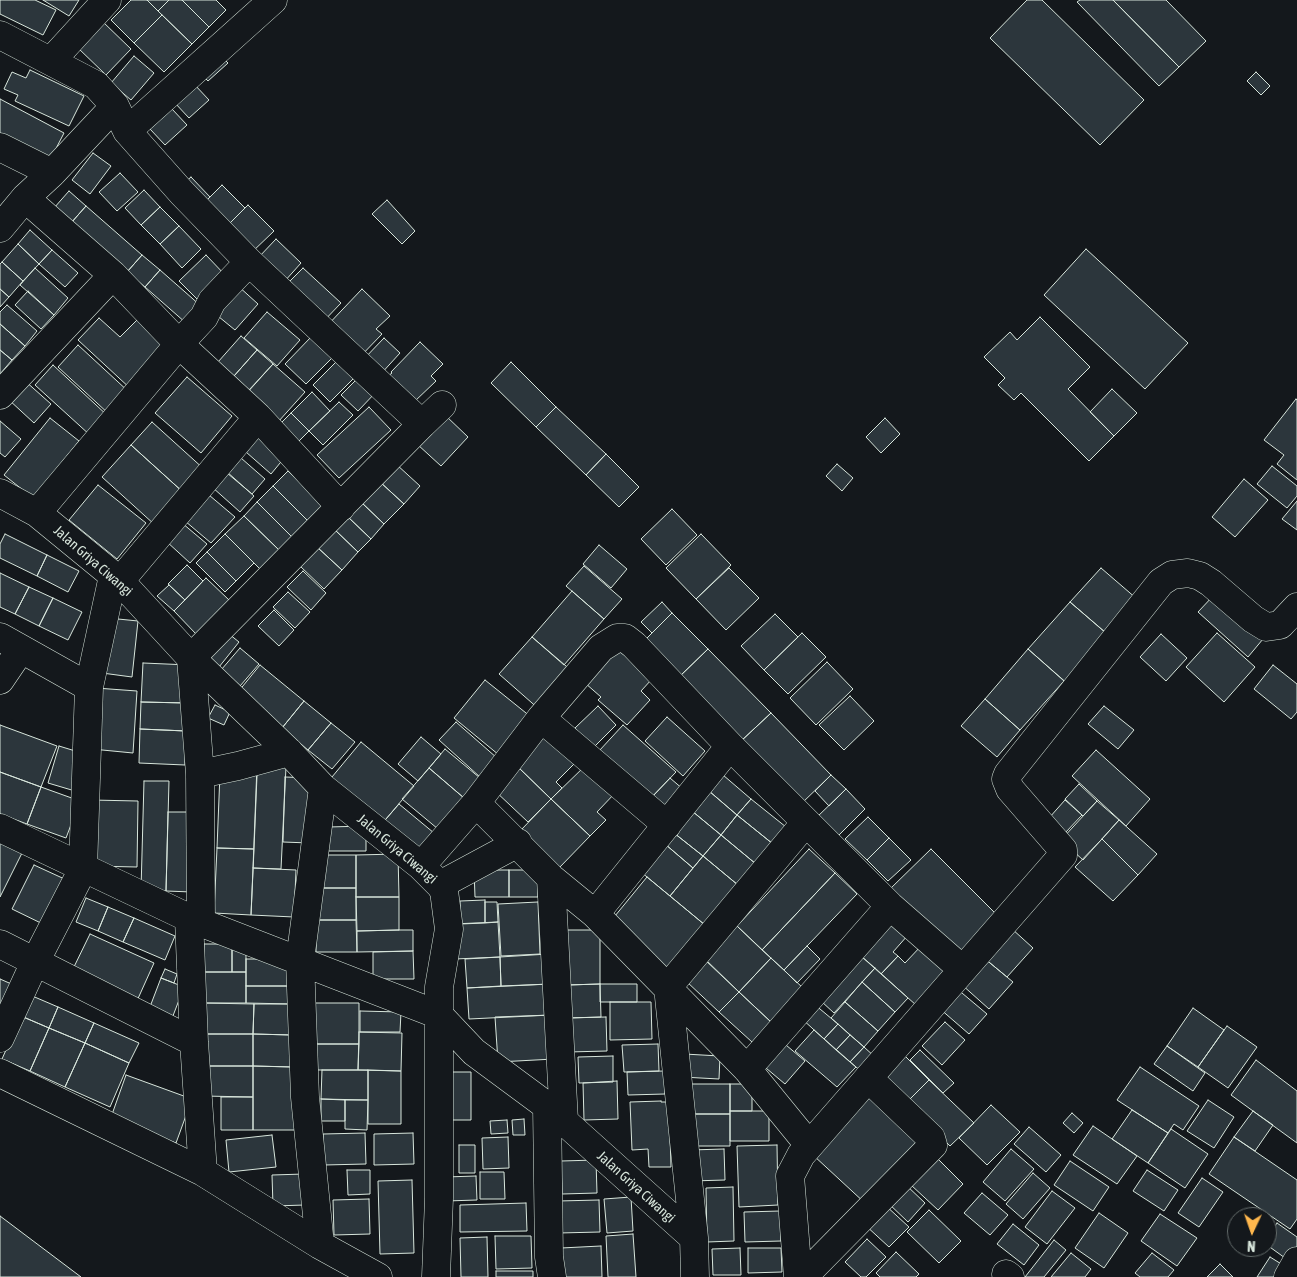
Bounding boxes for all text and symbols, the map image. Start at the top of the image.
street label: Jalan Griya Ciwangi [50,522,136,600]
street label: Jalan Griya Ciwangi [354,811,440,887]
street label: Jalan Griya Ciwangi [594,1148,678,1226]
north arrow [1227,1207,1277,1257]
text: N [1247,1238,1256,1254]

